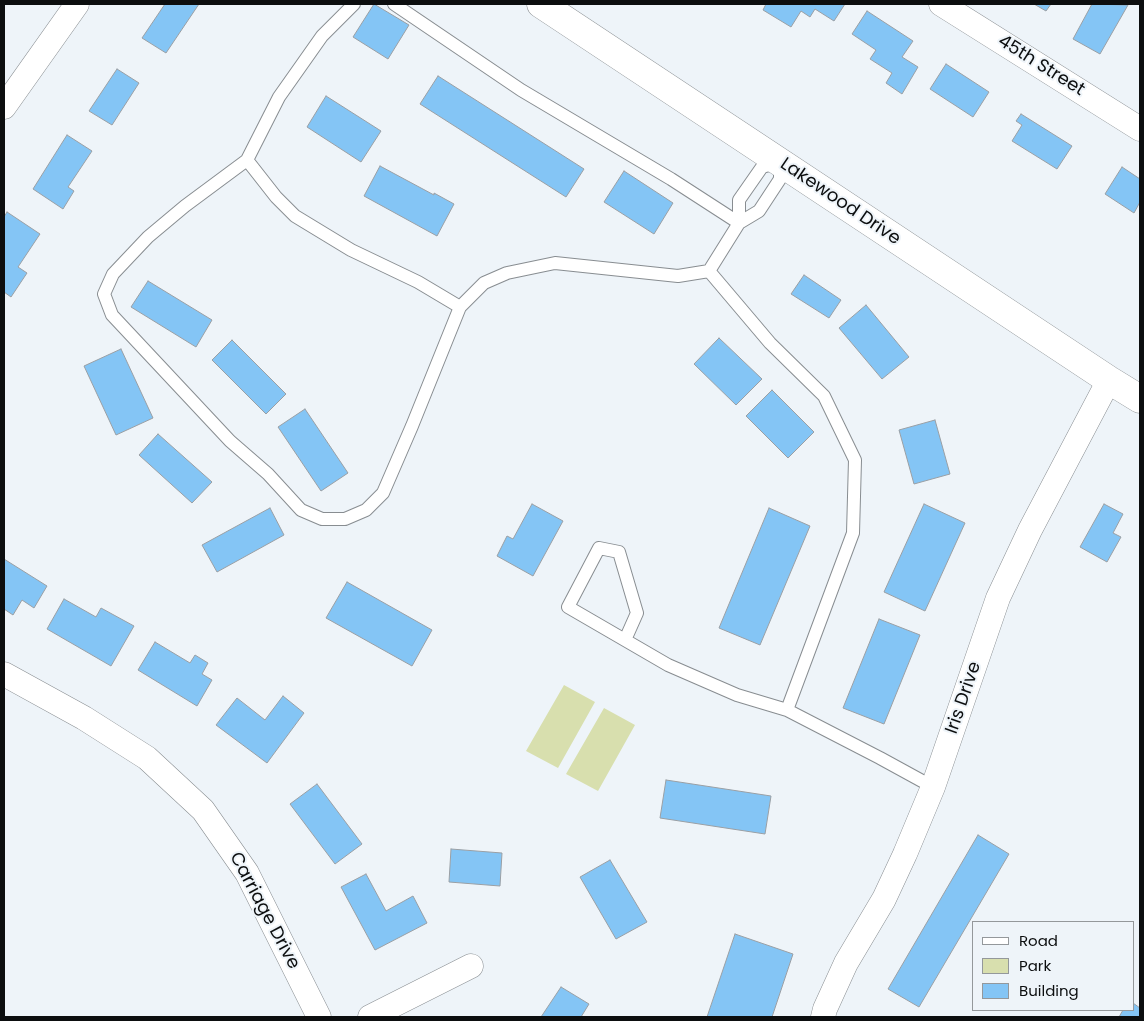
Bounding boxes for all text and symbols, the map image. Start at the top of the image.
street label: 45th Street [994,31,1088,101]
street label: Lakewood Drive [776,154,904,250]
street label: Iris Drive [942,659,986,737]
street label: Carriage Drive [224,849,304,973]
legend [972,921,1134,1011]
text: Road [1019,930,1058,951]
text: Park [1019,955,1051,976]
text: Building [1019,980,1079,1001]

